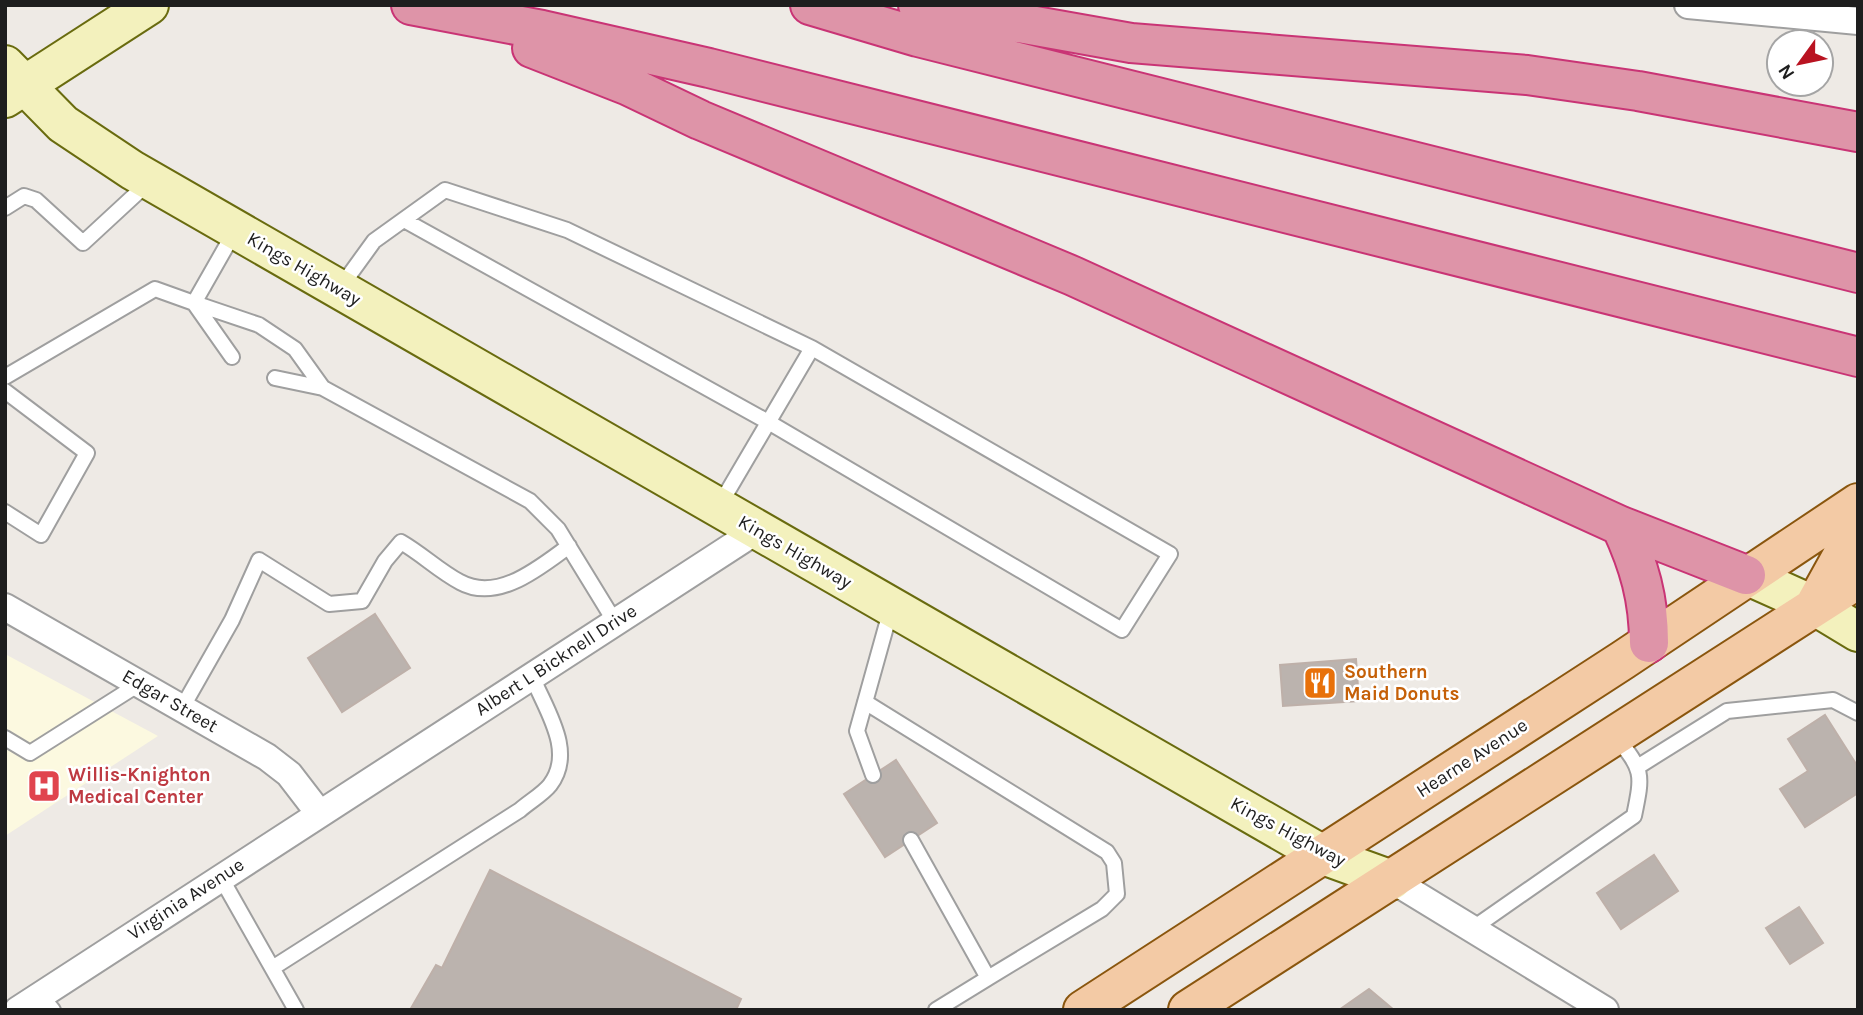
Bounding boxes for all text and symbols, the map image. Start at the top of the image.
north arrow [1765,28,1835,98]
text: N [1774,60,1800,83]
street label: Kings Highway [243,228,365,310]
street label: Kings Highway [734,511,856,593]
street label: Albert L Bicknell Drive [471,600,641,720]
place label: Southern Maid Donuts [1344,661,1460,705]
restaurant icon: Southern Maid Donuts [1301,664,1339,702]
street label: Edgar Street [118,665,222,737]
street label: Hearne Avenue [1412,714,1532,802]
place label: Willis-Knighton Medical Center [68,764,211,808]
hospital icon: Willis-Knighton Medical Center [25,767,63,805]
street label: Kings Highway [1227,792,1350,872]
street label: Virginia Avenue [124,853,248,945]

